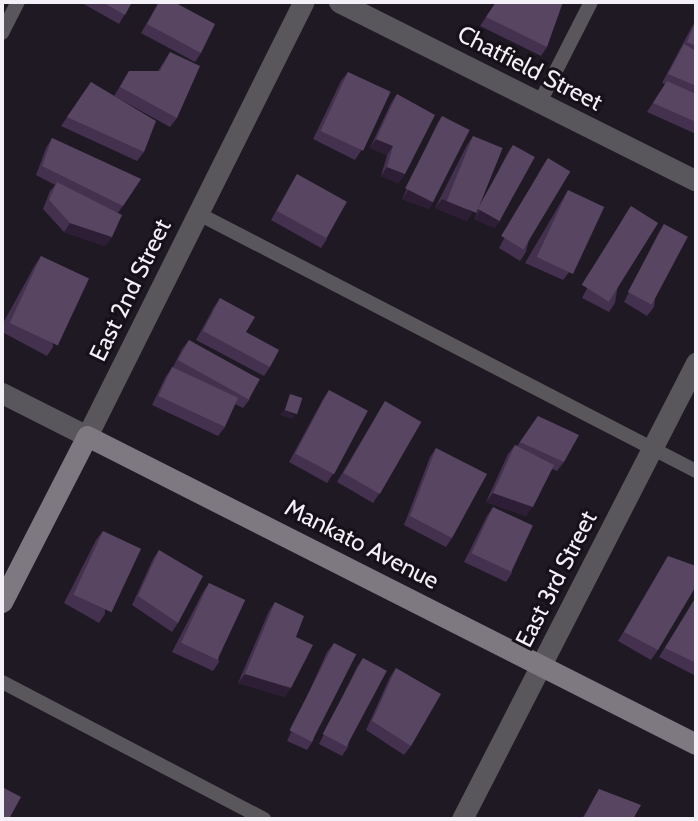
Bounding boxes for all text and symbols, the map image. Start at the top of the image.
street label: Chatfield Street [453,19,607,117]
street label: East 2nd Street [83,214,177,366]
street label: Mankato Avenue [280,493,444,595]
street label: East 3rd Street [509,506,603,652]

